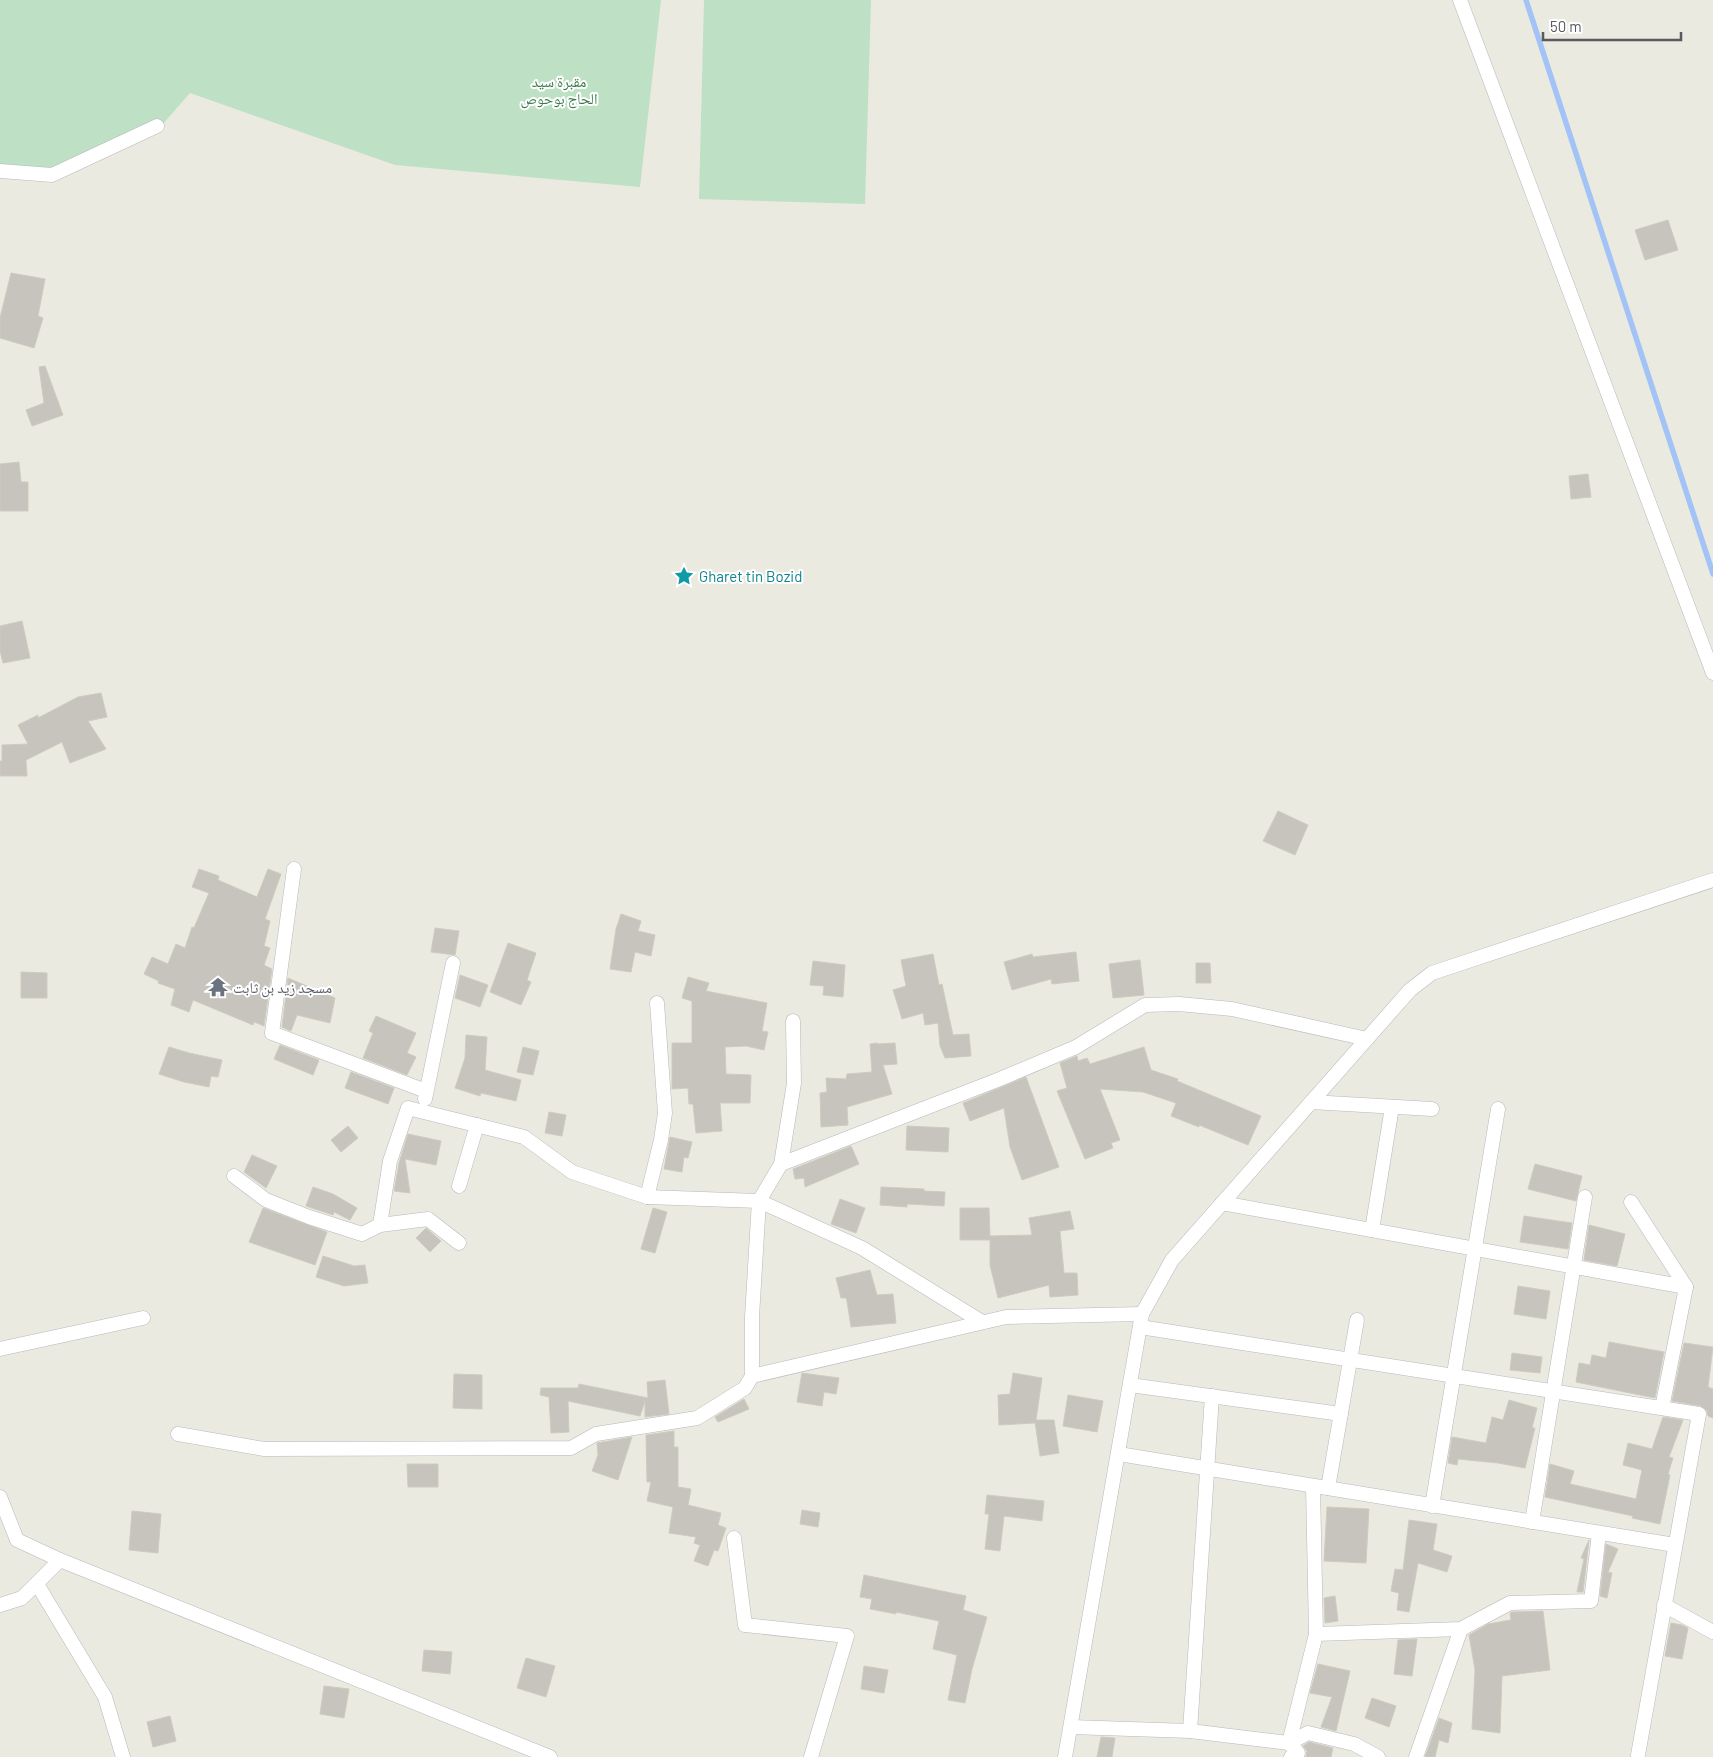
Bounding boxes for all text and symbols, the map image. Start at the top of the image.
scale bar [1543,10,1680,42]
text: 50 m [1550,17,1582,35]
park label: مقبرة سيد الحاج بوحوص [520,72,598,109]
place icon: Gharet tin Bozid [673,565,695,587]
place label: Gharet tin Bozid [699,567,802,585]
temple icon: مسجد زيد بن ثابت [207,976,229,998]
place label: مسجد زيد بن ثابت [233,978,332,998]

